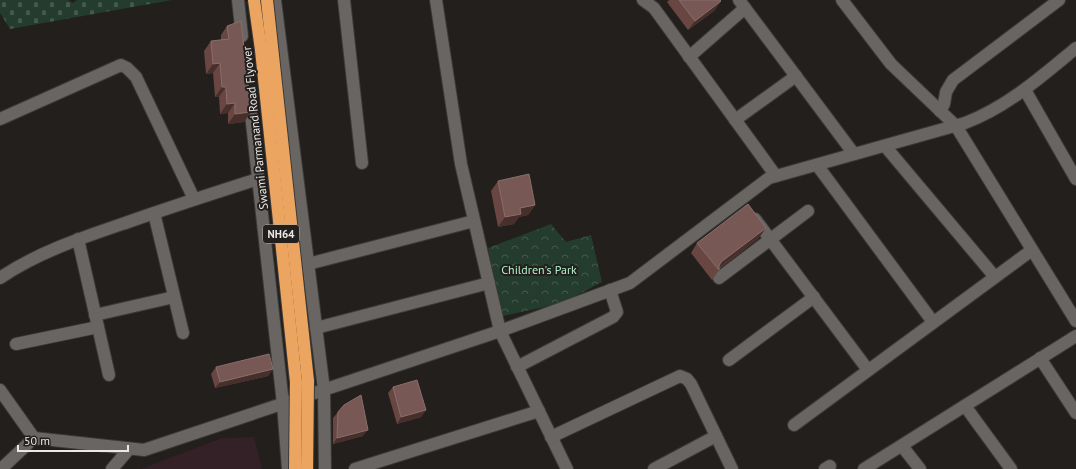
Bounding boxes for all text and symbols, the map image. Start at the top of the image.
street label: Swami Parmanand Road Flyover [239,46,271,210]
road number: NH64 [263,225,299,243]
park label: Children's Park [501,262,577,277]
scale bar [18,427,128,453]
text: 50 m [24,433,50,448]

